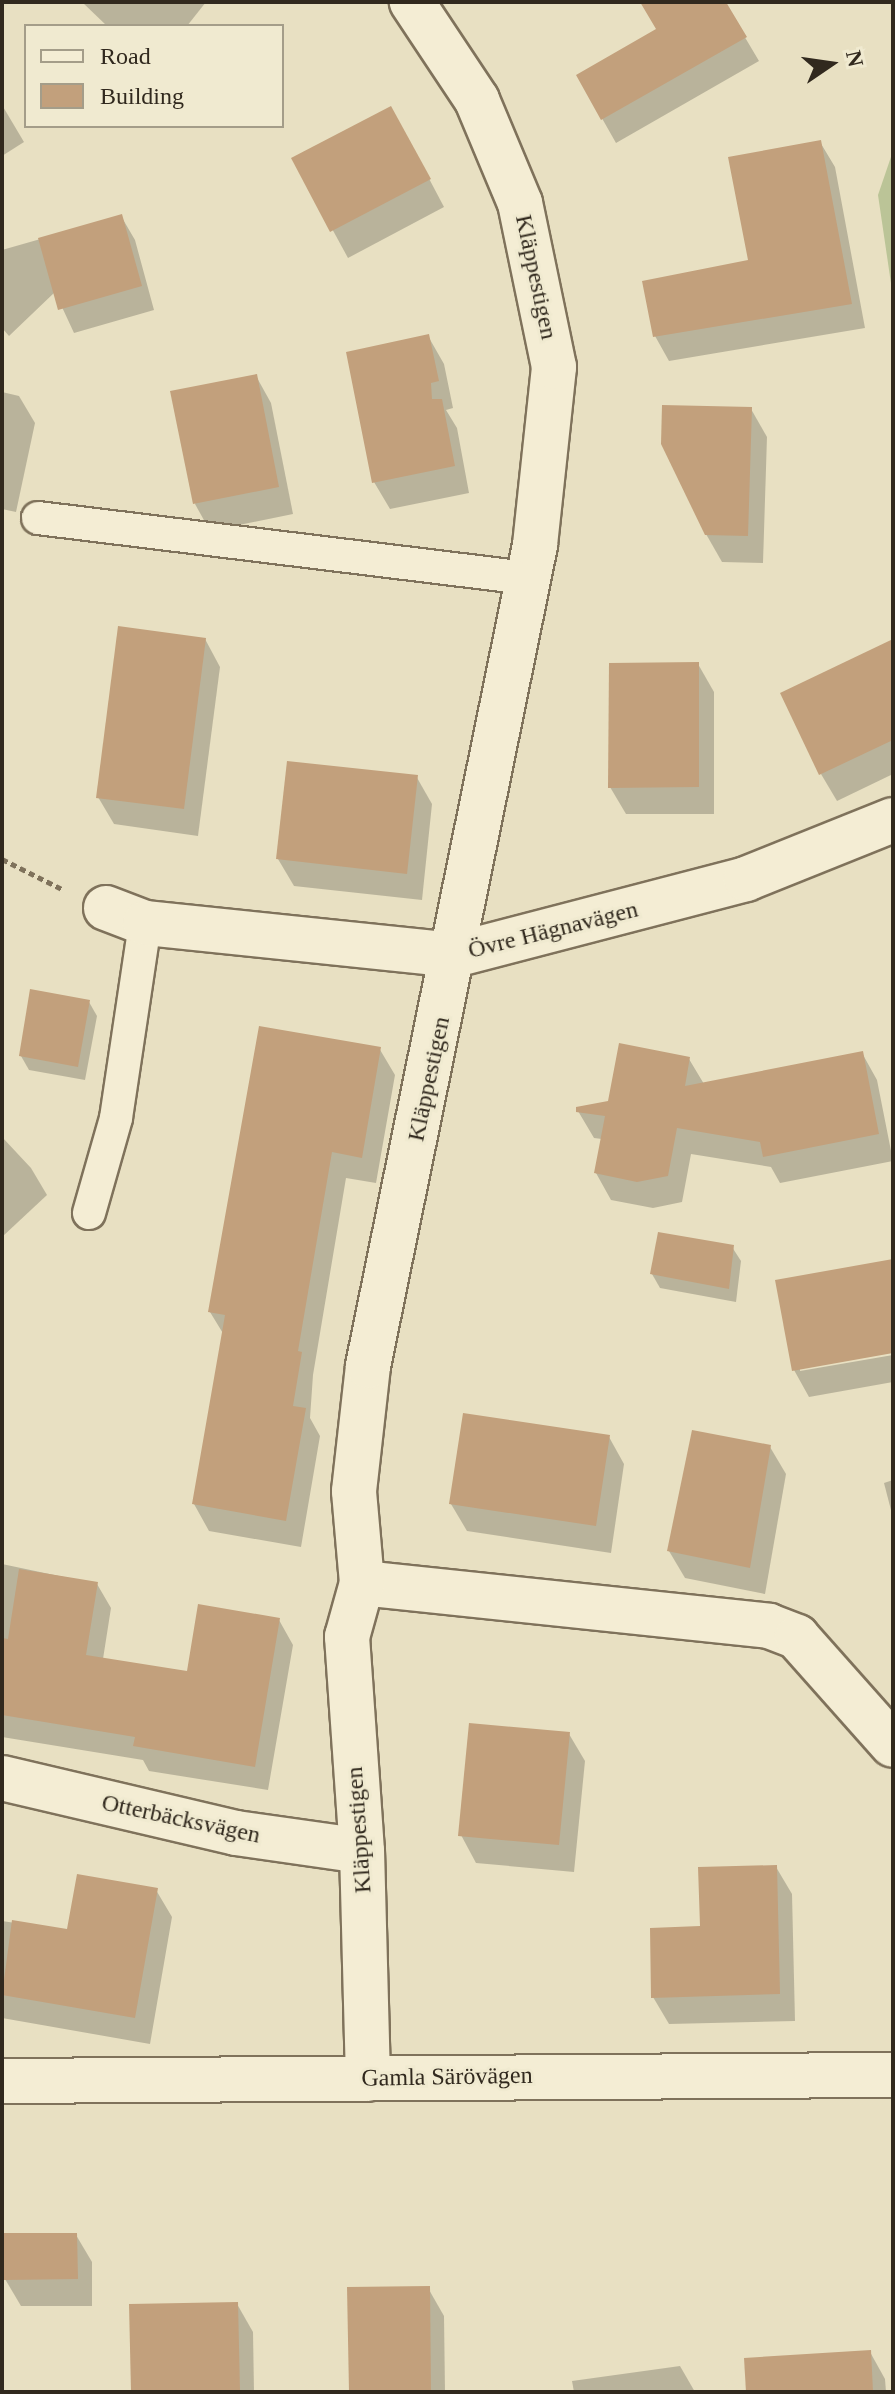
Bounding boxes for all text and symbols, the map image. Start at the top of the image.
legend [24,24,284,128]
north arrow [791,24,871,104]
text: Road [100,43,151,69]
text: N [841,48,869,69]
text: Building [100,83,184,109]
street label: Kläppestigen [509,212,563,342]
street label: Övre Hägnavägen [465,895,641,965]
street label: Kläppestigen [402,1014,456,1144]
street label: Kläppestigen [340,1766,378,1894]
street label: Otterbäcksvägen [99,1788,263,1850]
street label: Gamla Särövägen [361,2061,533,2093]

